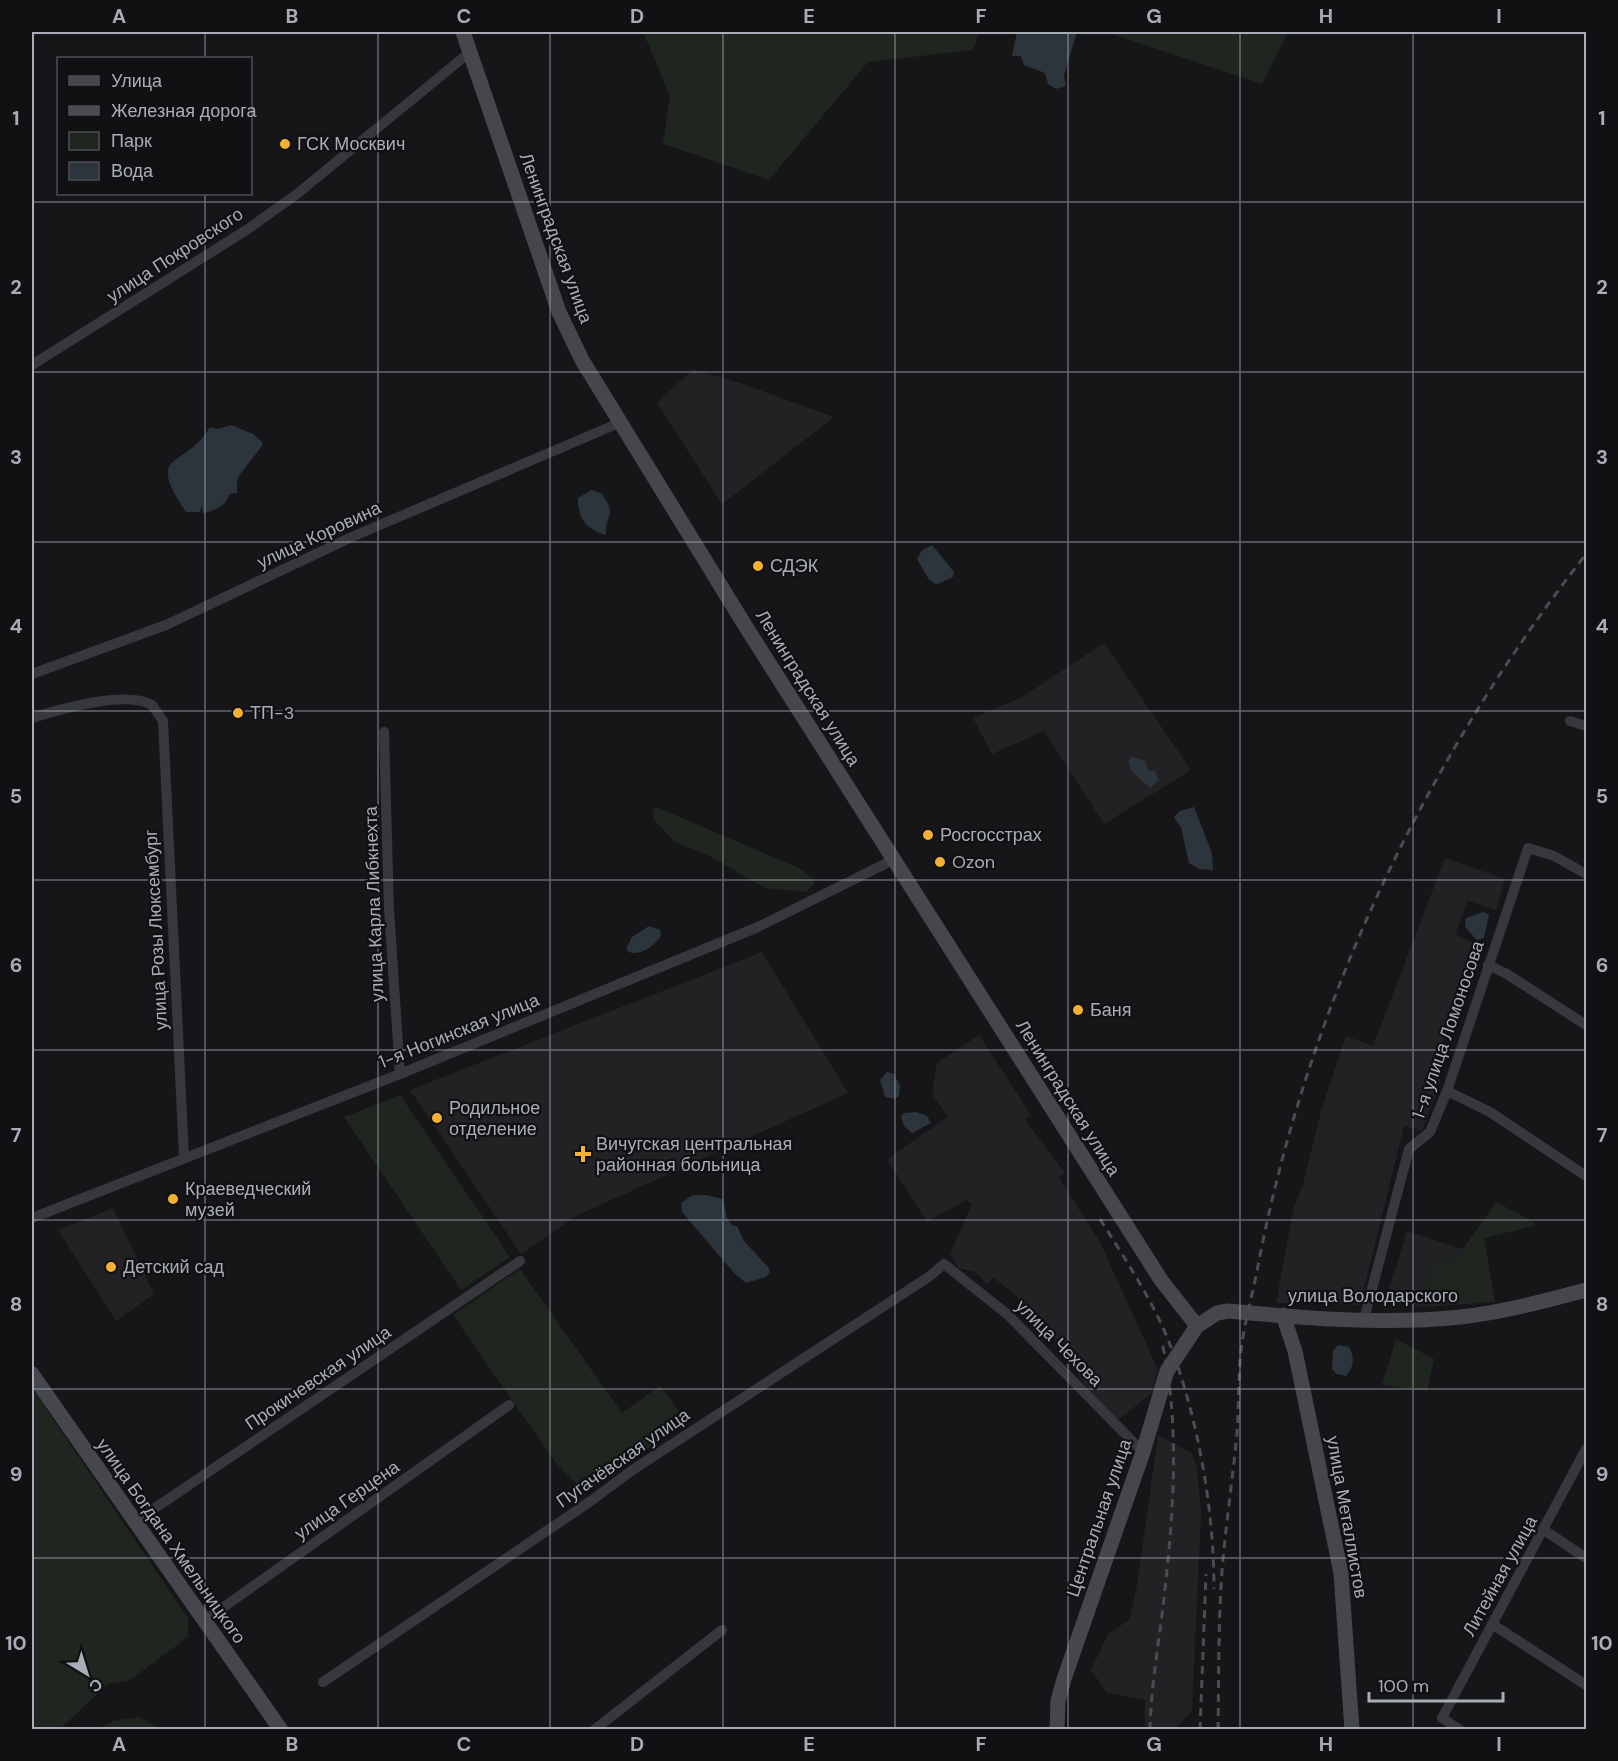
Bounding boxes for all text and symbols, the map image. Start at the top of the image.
text: A [112,3,126,29]
text: B [286,3,298,29]
text: C [457,3,471,29]
text: D [630,3,644,29]
text: E [803,3,815,29]
text: F [975,3,987,29]
text: G [1146,3,1162,29]
text: H [1319,3,1333,29]
text: I [1496,3,1502,29]
legend [57,57,252,195]
text: Улица [111,69,163,93]
text: Железная дорога [111,99,257,123]
text: 1 [12,105,20,131]
text: 1 [1598,105,1606,131]
text: Парк [111,129,152,153]
place label: ГСК Москвич [297,132,405,156]
marker: ГСК Москвич [278,137,292,151]
street label: Ленинградская улица [514,149,598,328]
text: Вода [111,159,154,183]
street label: улица Покровского [102,202,248,308]
text: 2 [10,274,22,300]
text: 2 [1596,274,1608,300]
text: 3 [10,444,22,470]
text: 3 [1596,444,1608,470]
street label: улица Коровина [253,495,386,574]
place label: СДЭК [770,554,819,578]
marker: СДЭК [751,559,765,573]
street label: Ленинградская улица [750,605,866,772]
text: 4 [10,613,23,639]
text: 4 [1596,613,1609,639]
place label: ТП-3 [250,701,294,725]
marker: ТП-3 [231,706,245,720]
text: 5 [10,783,22,809]
text: 5 [1596,783,1608,809]
street label: улица Карла Либкнехта [359,805,389,1002]
place label: Росгосстрах [940,823,1042,847]
marker: Росгосстрах [921,828,935,842]
street label: улица Розы Люксембург [139,829,173,1031]
place label: Ozon [952,850,995,874]
marker: Ozon [933,855,947,869]
street label: 1-я улица Ломоносова [1406,937,1490,1122]
text: 6 [10,952,22,978]
text: 6 [1596,952,1608,978]
street label: 1-я Ногинская улица [375,988,544,1074]
place label: Баня [1090,998,1132,1022]
marker: Баня [1071,1003,1085,1017]
street label: Ленинградская улица [1010,1015,1126,1182]
place label: Родильное отделение [449,1096,540,1141]
marker: Родильное отделение [430,1111,444,1125]
text: 7 [11,1122,22,1148]
text: 7 [1597,1122,1608,1148]
place label: Вичугская центральная районная больница [596,1132,792,1177]
marker: Вичугская центральная районная больница [574,1145,592,1163]
place label: Краеведческий музей [185,1177,311,1222]
marker: Краеведческий музей [166,1192,180,1206]
place label: Детский сад [123,1255,224,1279]
marker: Детский сад [104,1260,118,1274]
street label: улица Володарского [1288,1284,1458,1308]
text: 8 [10,1291,22,1317]
text: 8 [1596,1291,1608,1317]
street label: улица Чехова [1010,1294,1109,1393]
street label: Прокичевская улица [240,1320,396,1436]
street label: Пугачёвская улица [551,1402,695,1513]
street label: улица Богдана Хмельницкого [91,1434,251,1648]
street label: улица Металлистов [1321,1434,1373,1600]
street label: Центральная улица [1061,1435,1138,1600]
street label: улица Герцена [290,1454,405,1545]
text: 9 [10,1461,22,1487]
text: 9 [1596,1461,1608,1487]
street label: Литейная улица [1457,1511,1543,1640]
text: 10 [5,1630,27,1656]
text: 10 [1591,1630,1613,1656]
north arrow [57,1644,117,1704]
scale bar [1369,1665,1502,1703]
text: С [85,1674,107,1698]
text: 100 m [1378,1674,1429,1698]
text: A [112,1731,126,1757]
text: B [286,1731,298,1757]
text: C [457,1731,471,1757]
text: D [630,1731,644,1757]
text: E [803,1731,815,1757]
text: F [975,1731,987,1757]
text: G [1146,1731,1162,1757]
text: H [1319,1731,1333,1757]
text: I [1496,1731,1502,1757]

